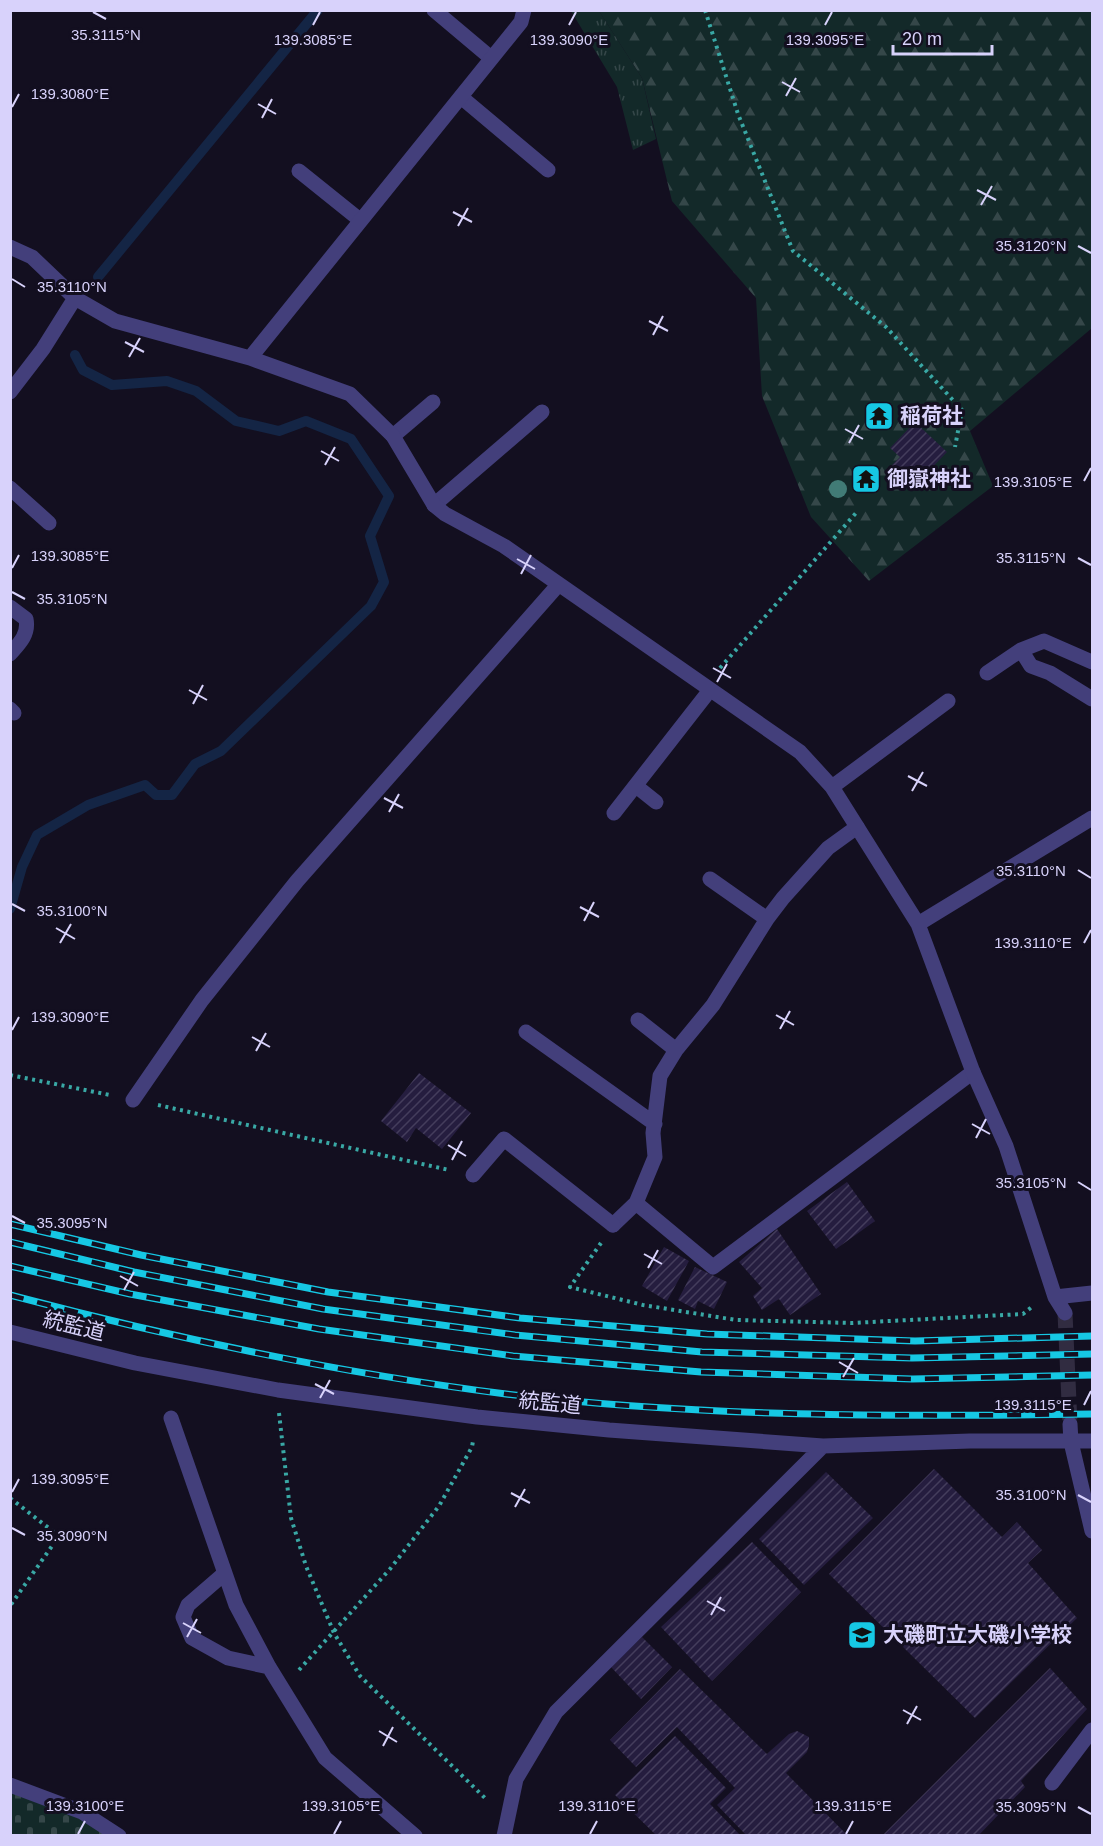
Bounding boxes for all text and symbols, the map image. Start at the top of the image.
scale bar [893,18,992,56]
text: 35.3115°N [71,26,141,43]
text: 20 m [902,29,942,49]
text: 139.3085°E [274,31,352,48]
text: 139.3090°E [530,31,608,48]
text: 139.3095°E [786,31,864,48]
text: 139.3080°E [31,85,109,102]
text: 35.3120°N [995,237,1067,254]
text: 35.3110°N [37,278,107,295]
temple icon: 稲荷社 [863,400,895,432]
place label: 稲荷社 [900,404,963,427]
temple icon: 御嶽神社 [850,463,882,495]
place label: 御嶽神社 [887,467,971,490]
text: 139.3105°E [994,473,1072,490]
text: 139.3085°E [31,547,109,564]
text: 35.3115°N [996,549,1066,566]
text: 35.3105°N [36,590,108,607]
text: 35.3110°N [996,862,1066,879]
text: 35.3100°N [36,902,108,919]
text: 139.3110°E [994,934,1072,951]
text: 139.3090°E [31,1008,109,1025]
text: 35.3105°N [995,1174,1067,1191]
text: 35.3095°N [36,1214,108,1231]
street label: 統監道 [41,1307,107,1344]
street label: 統監道 [518,1388,583,1417]
text: 139.3115°E [994,1396,1072,1413]
text: 139.3095°E [31,1470,109,1487]
text: 35.3100°N [995,1486,1067,1503]
text: 35.3090°N [36,1527,108,1544]
school or university icon: 大磯町立大磯小学校 [846,1619,878,1651]
place label: 大磯町立大磯小学校 [883,1623,1072,1646]
text: 139.3100°E [46,1797,124,1814]
text: 139.3105°E [302,1797,380,1814]
text: 139.3110°E [558,1797,636,1814]
text: 139.3115°E [814,1797,892,1814]
text: 35.3095°N [995,1798,1067,1815]

